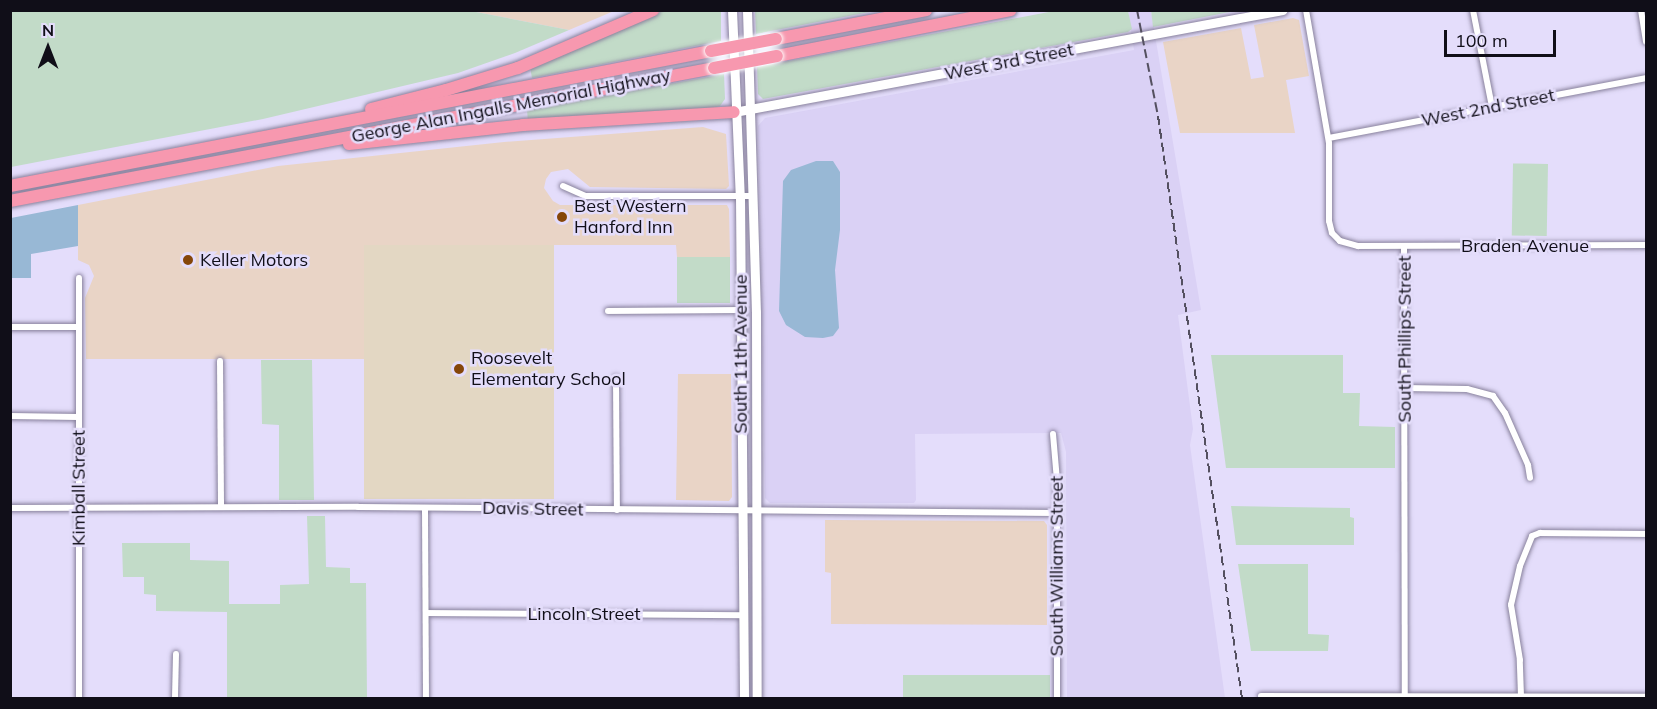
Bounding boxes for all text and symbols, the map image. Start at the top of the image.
north arrow [18,18,78,78]
scale bar [1447,18,1560,56]
text: N [42,20,54,40]
text: 100 m [1455,29,1508,52]
street label: West 3rd Street [943,39,1075,85]
street label: George Alan Ingalls Memorial Highway [350,64,672,148]
street label: West 2nd Street [1420,84,1556,132]
place label: Best Western Hanford Inn [574,196,687,238]
marker: Best Western Hanford Inn [555,210,569,224]
street label: Braden Avenue [1461,235,1589,257]
place label: Keller Motors [200,249,308,271]
marker: Keller Motors [181,253,195,267]
street label: South Phillips Street [1394,255,1416,423]
street label: South 11th Avenue [730,274,752,434]
place label: Roosevelt Elementary School [471,348,626,391]
marker: Roosevelt Elementary School [452,362,466,376]
street label: Kimball Street [68,430,90,546]
street label: South Williams Street [1046,476,1068,656]
street label: Davis Street [482,497,584,521]
street label: Lincoln Street [528,603,640,625]

